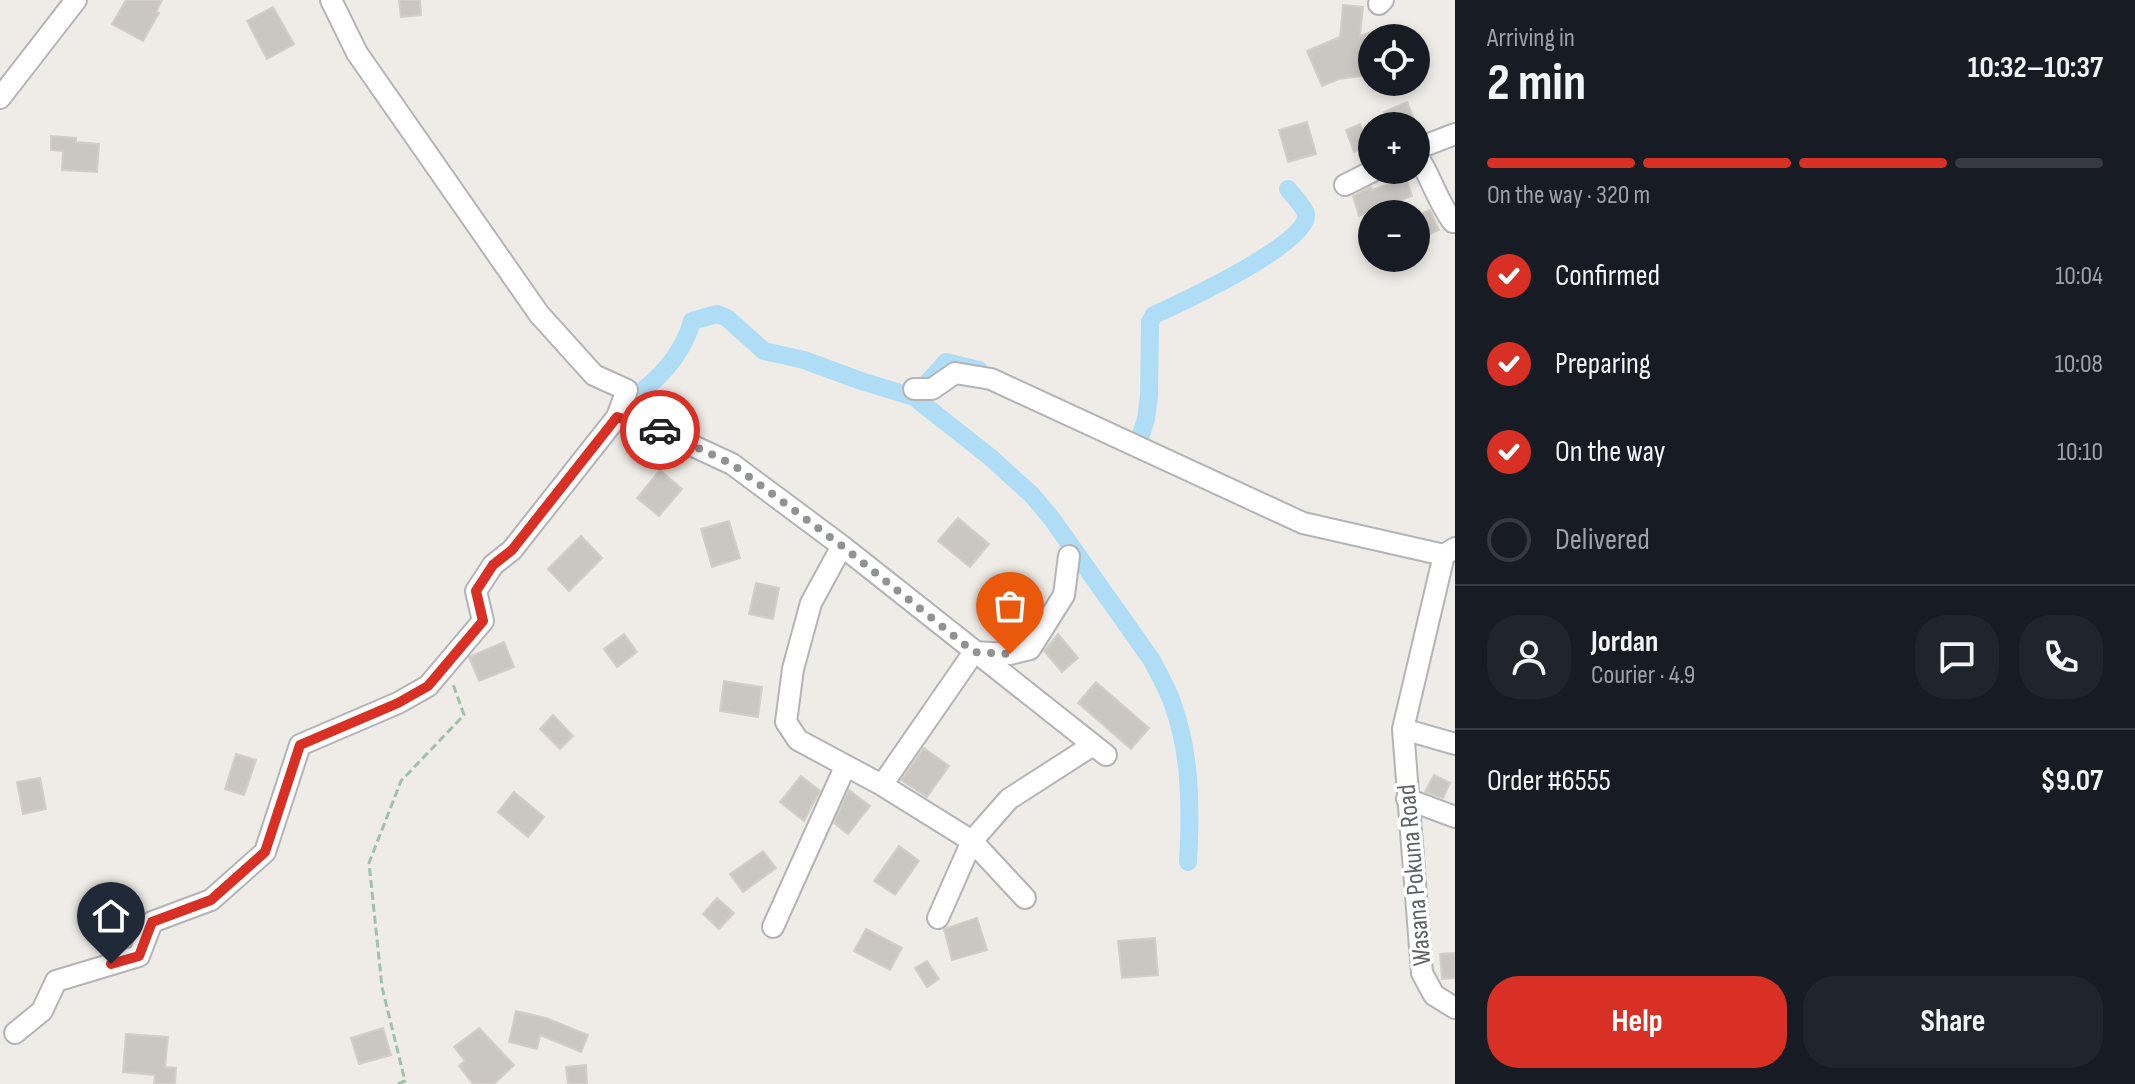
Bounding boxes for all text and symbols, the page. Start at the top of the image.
text: Arriving in [1487,23,1575,54]
map controls [1358,24,1430,272]
button: locate [1358,24,1430,96]
text: 10:32–10:37 [1968,50,2103,86]
text: 2 min [1487,52,1586,115]
button: + [1358,112,1430,184]
text: On the way · 320 m [1487,180,1650,211]
button: − [1358,200,1430,272]
icon: check [1487,254,1531,298]
text: Confirmed [1555,258,1660,294]
text: 10:04 [2055,261,2103,292]
icon: check [1487,342,1531,386]
text: Preparing [1555,346,1651,382]
text: 10:08 [2055,349,2103,380]
courier [620,390,700,470]
icon: car [638,408,682,452]
icon: check [1487,430,1531,474]
text: On the way [1555,434,1665,470]
text: 10:10 [2057,437,2103,468]
text: Delivered [1555,522,1650,558]
pin [976,572,1044,654]
icon: bag [988,584,1032,628]
button: person [1487,615,1571,699]
button: chat [1915,615,1999,699]
button: phone [2019,615,2103,699]
text: Jordan [1591,624,1658,660]
text: Courier · 4.9 [1591,660,1695,691]
text: Order #6555 [1487,763,1611,799]
text: $9.07 [2040,763,2103,799]
street label: Wasana Pokuna Road [1392,783,1438,967]
pin [77,882,145,964]
icon: home [89,894,133,938]
button: Help [1487,976,1787,1068]
button: Share [1803,976,2103,1068]

